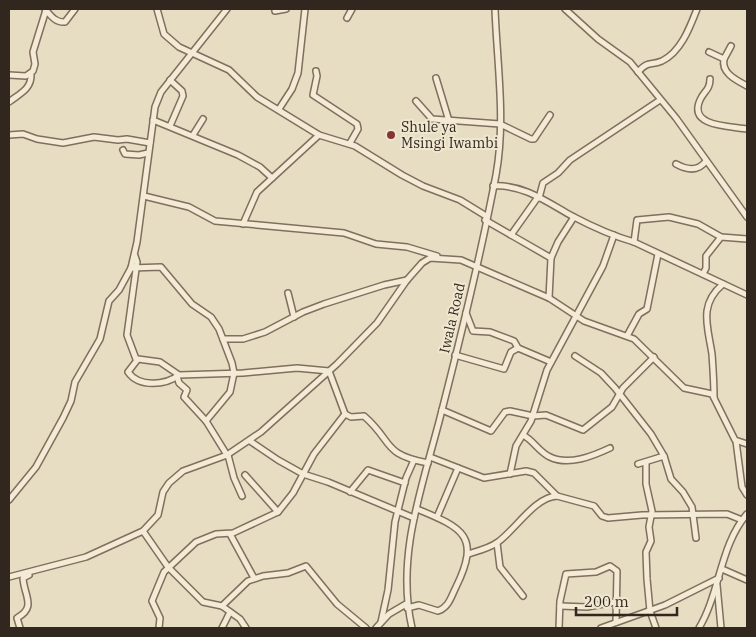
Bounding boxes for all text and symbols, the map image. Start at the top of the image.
place label: Shule ya Msingi Iwambi [401,118,498,152]
marker: Shule ya Msingi Iwambi [385,129,397,141]
street label: Iwala Road [435,281,469,355]
scale bar [576,584,677,616]
text: 200 m [584,592,629,611]

